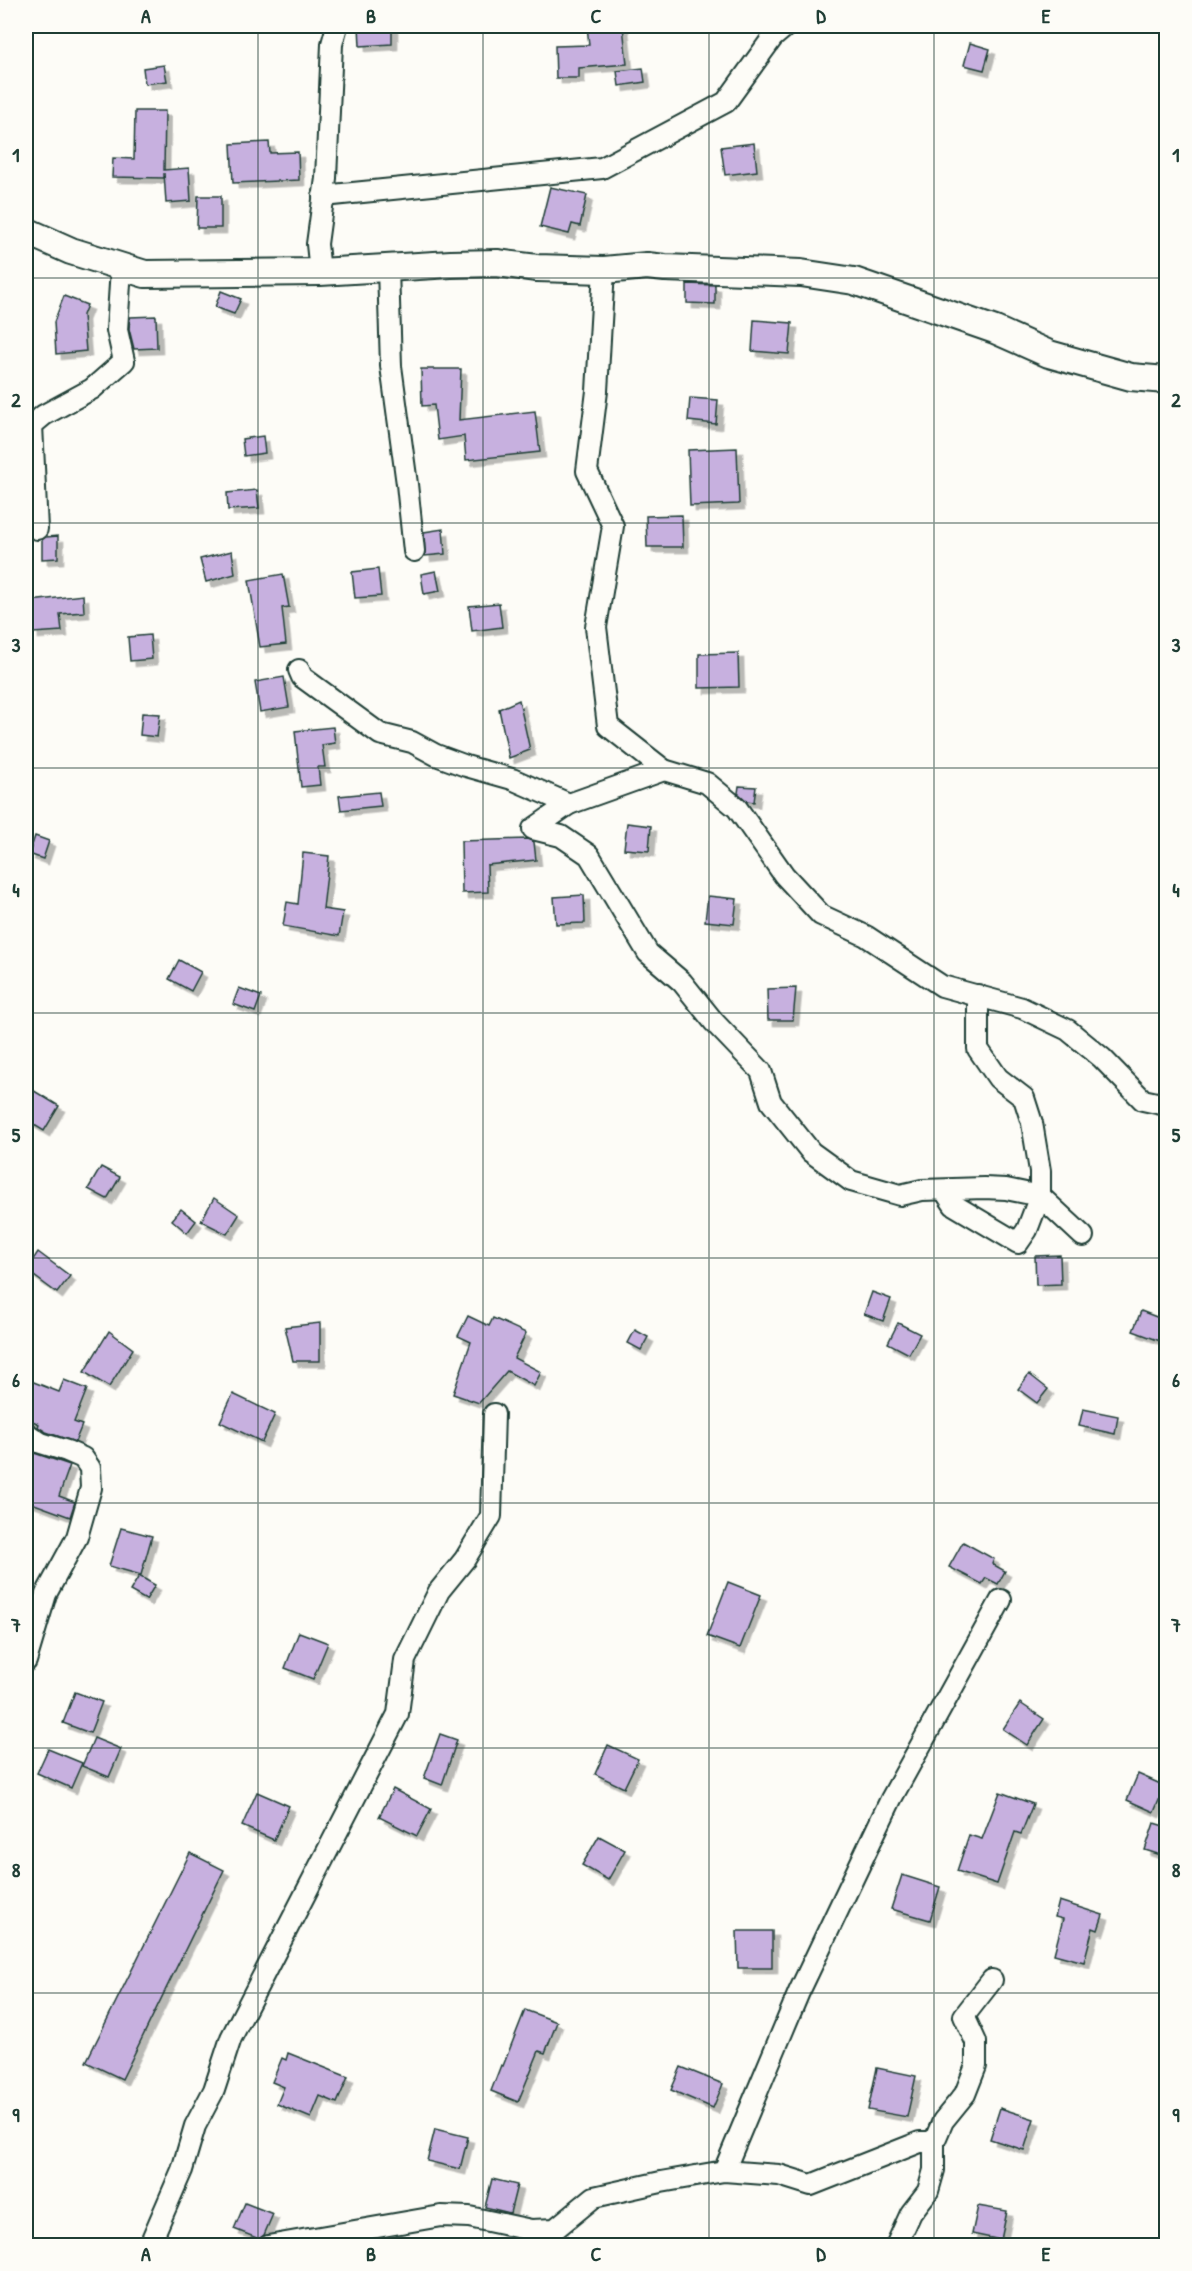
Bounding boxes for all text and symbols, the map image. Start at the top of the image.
text: A [141,2,151,29]
text: B [366,2,376,29]
text: C [591,2,602,29]
text: D [816,2,826,29]
text: E [1042,2,1051,29]
text: 1 [12,141,20,168]
text: 1 [1172,141,1180,168]
text: 2 [11,386,21,413]
text: 2 [1171,386,1181,413]
text: 3 [12,631,21,658]
text: 3 [1172,631,1181,658]
text: 4 [12,876,20,903]
text: 4 [1172,876,1180,903]
text: 5 [12,1121,21,1148]
text: 5 [1172,1121,1181,1148]
text: 6 [12,1366,20,1393]
text: 6 [1172,1366,1180,1393]
text: 7 [10,1611,21,1638]
text: 7 [1170,1611,1181,1638]
text: 8 [12,1856,21,1883]
text: 8 [1172,1856,1181,1883]
text: 9 [12,2101,20,2128]
text: 9 [1172,2101,1180,2128]
text: A [141,2240,151,2267]
text: B [366,2240,376,2267]
text: C [591,2240,602,2267]
text: D [816,2240,826,2267]
text: E [1042,2240,1051,2267]

